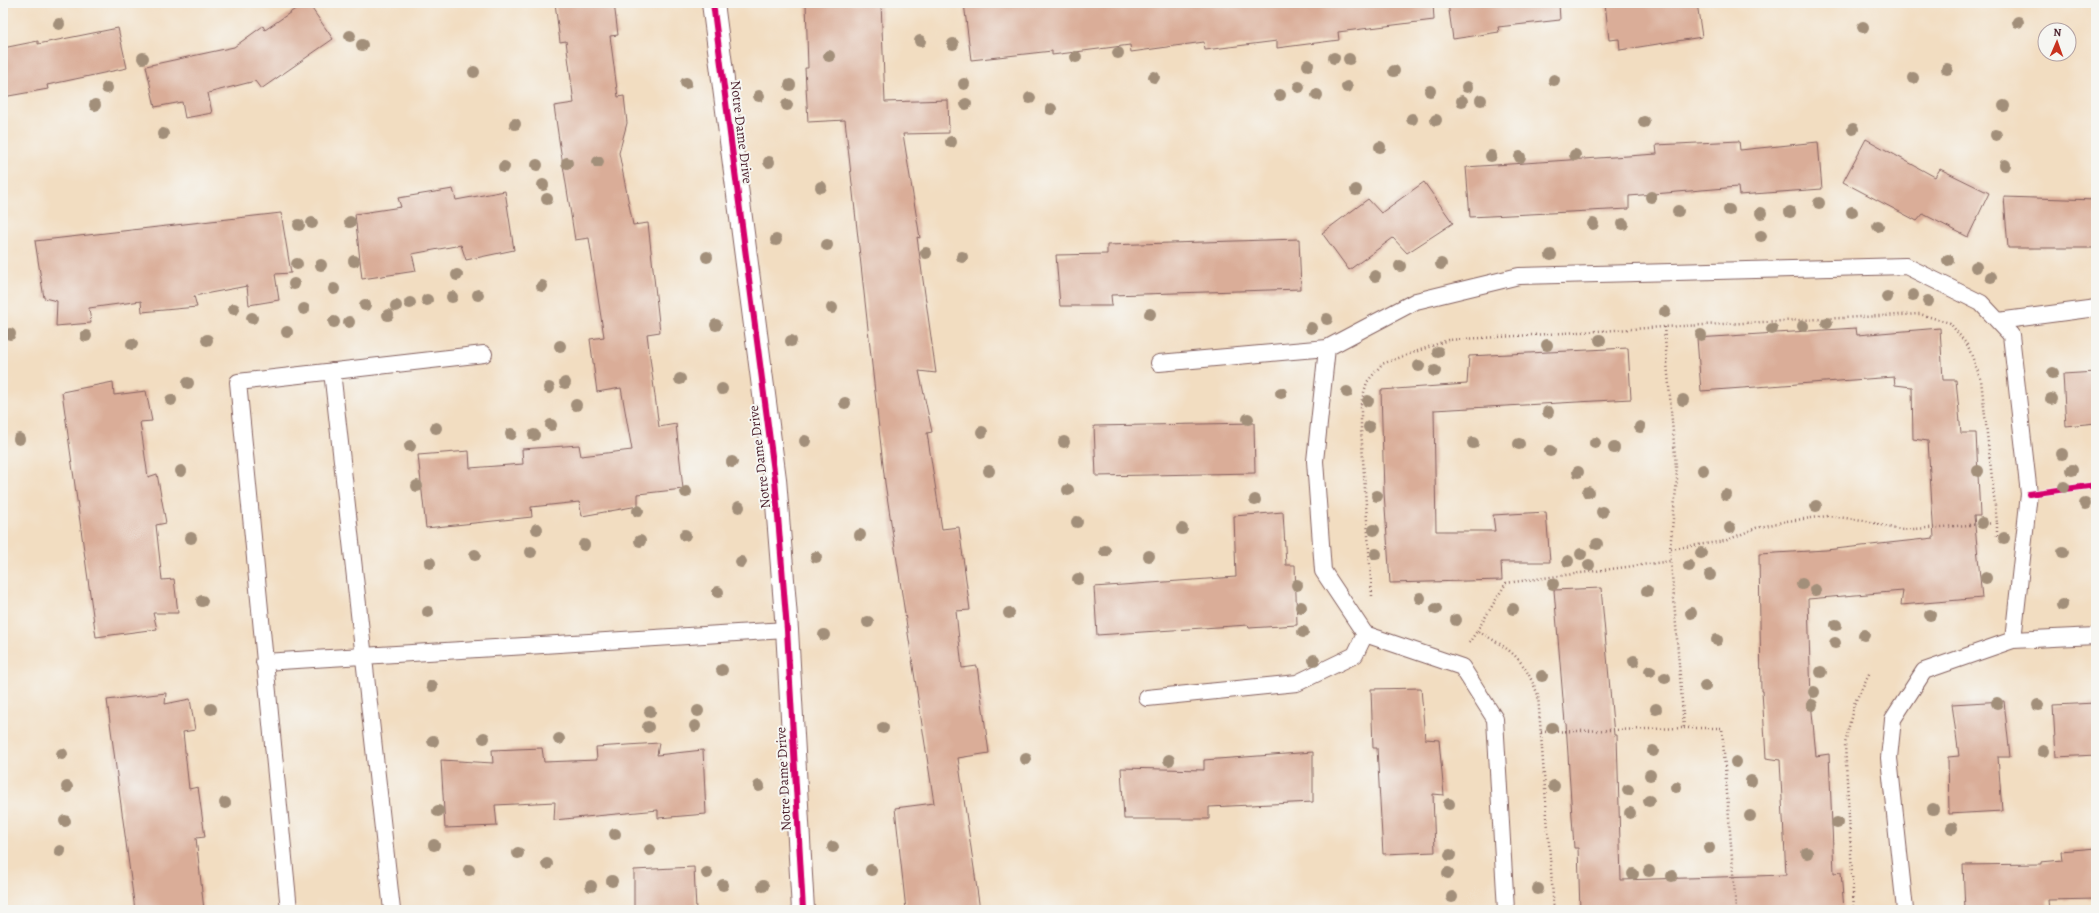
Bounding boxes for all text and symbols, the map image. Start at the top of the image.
north arrow [2037,22,2077,62]
text: N [2053,25,2062,40]
street label: Notre Dame Drive [726,79,757,185]
street label: Notre Dame Drive [744,404,775,510]
street label: Notre Dame Drive [771,726,796,831]

